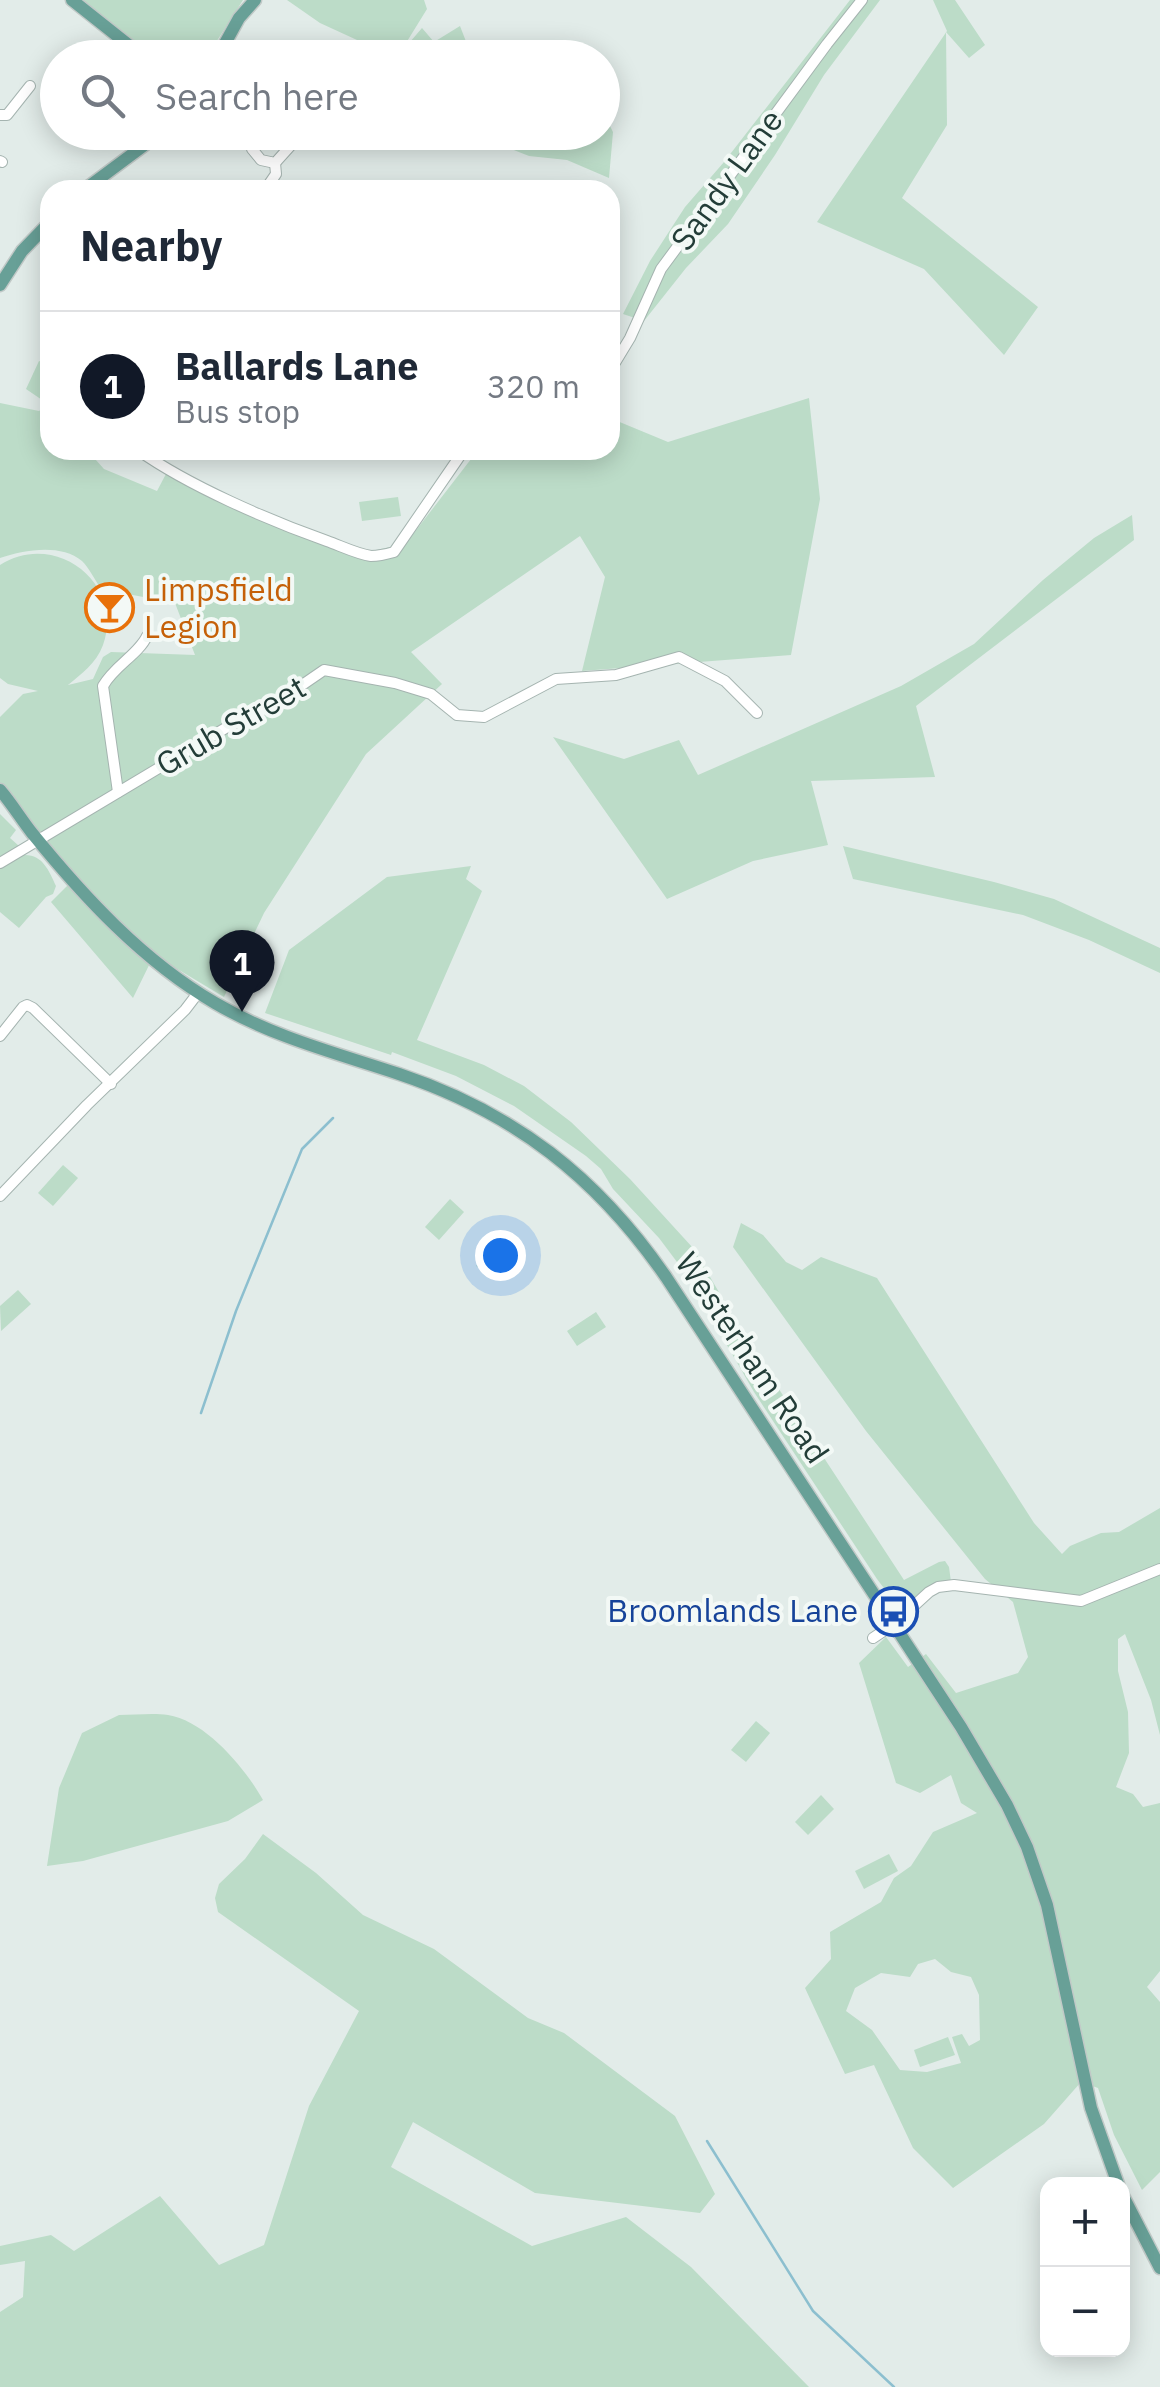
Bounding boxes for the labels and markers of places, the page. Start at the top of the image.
place label: Limpsfield Legion [144,568,293,647]
bar icon: Limpsfield Legion [83,582,135,634]
pin: 1 [210,930,274,1012]
bus stop icon: Broomlands Lane [867,1585,919,1637]
place label: Broomlands Lane [607,1589,858,1631]

